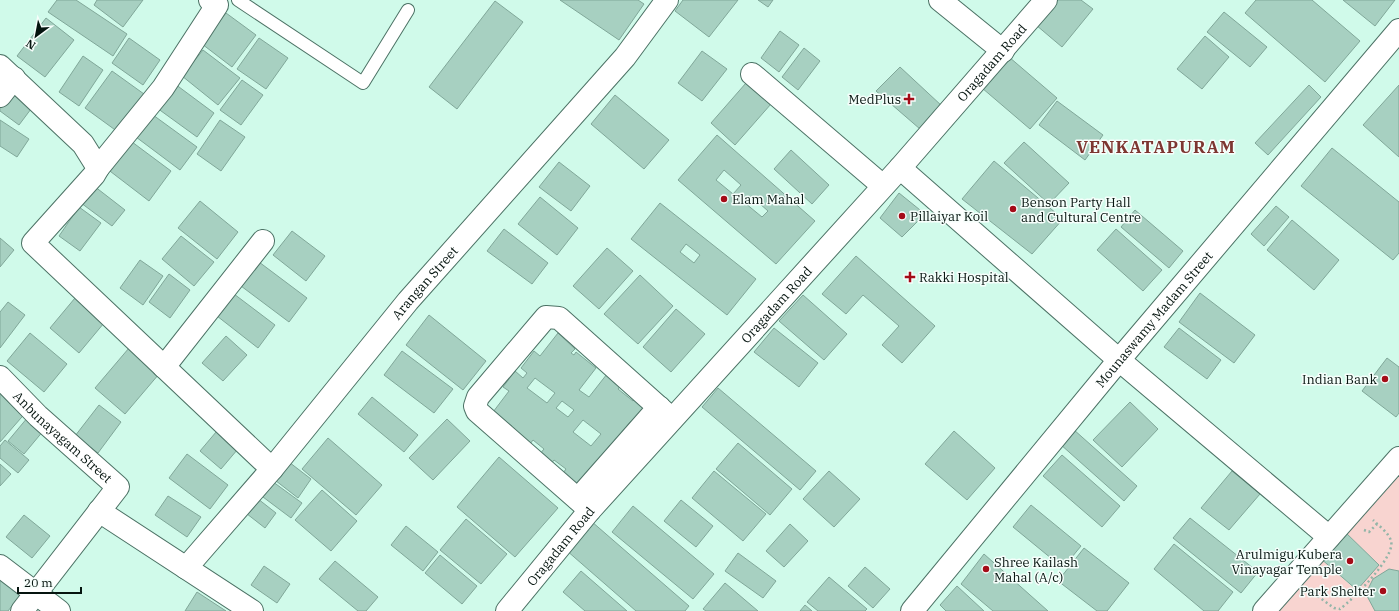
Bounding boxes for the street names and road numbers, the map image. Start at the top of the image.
street label: Oragadam Road [954,20,1031,105]
street label: Arangan Street [388,242,462,323]
street label: Mounaswamy Madam Street [1092,248,1217,391]
street label: Oragadam Road [737,263,816,347]
street label: Anbunayagam Street [9,388,116,487]
street label: Oragadam Road [523,503,598,590]

